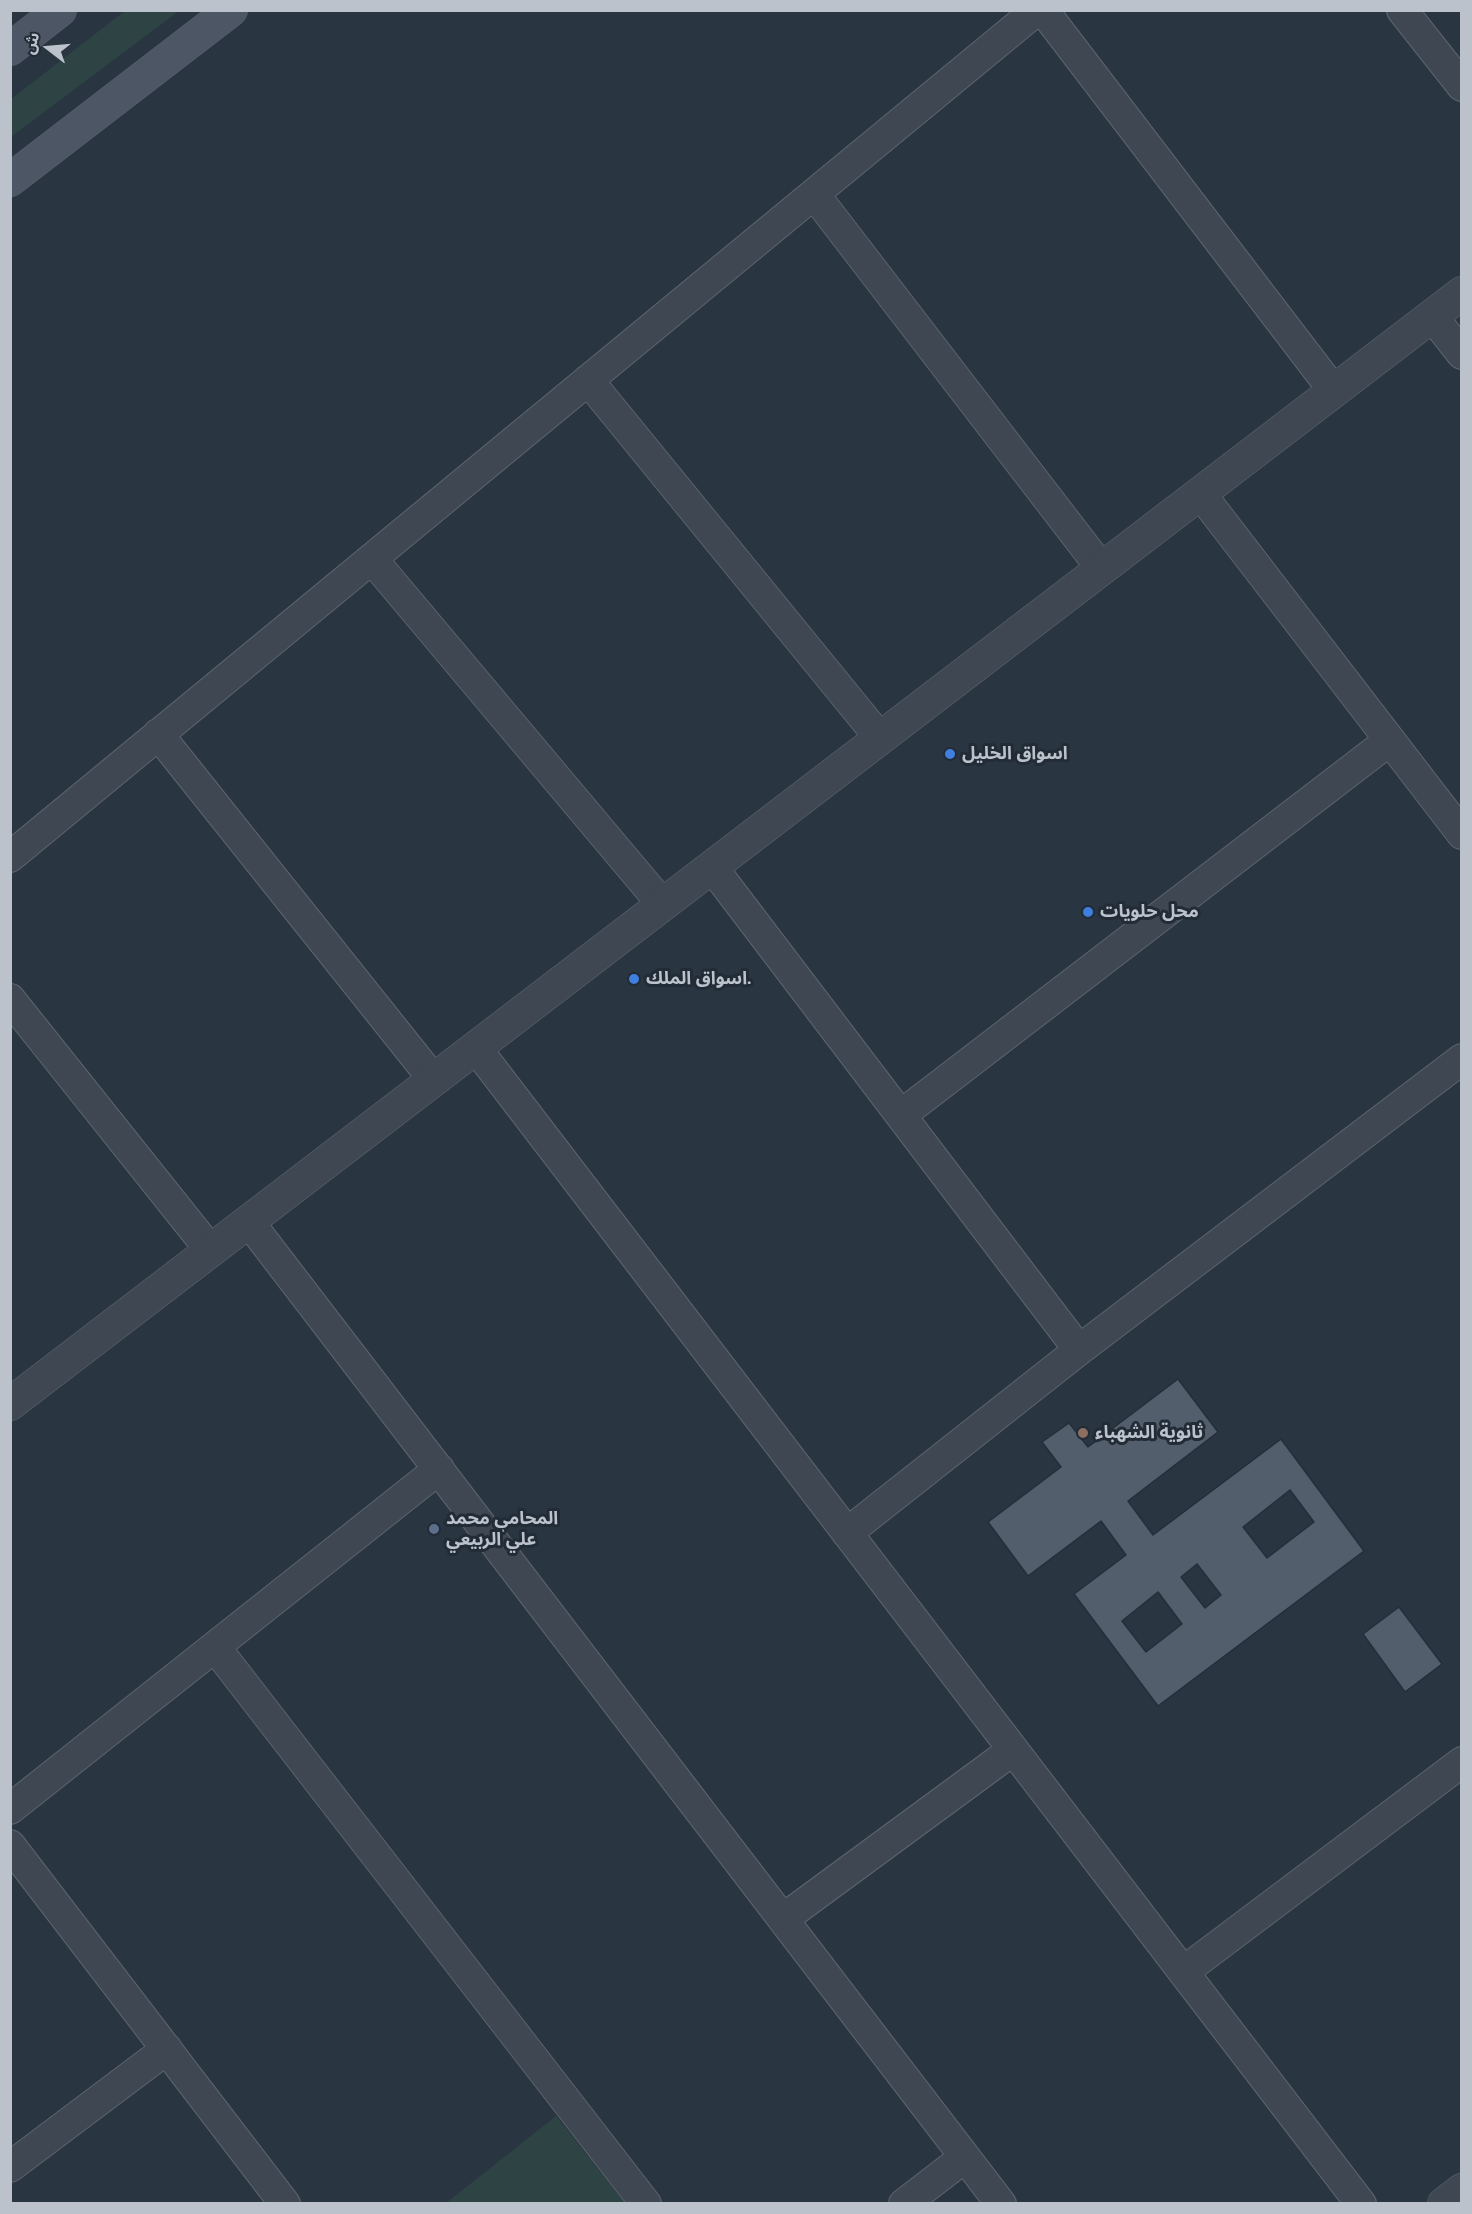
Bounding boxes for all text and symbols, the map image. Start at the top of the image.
north arrow [18,18,78,78]
text: ش [18,30,43,56]
place label: اسواق الخليل [962,743,1068,765]
marker: اسواق الخليل [943,747,957,761]
place label: محل حلويات [1100,901,1199,923]
marker: محل حلويات [1081,905,1095,919]
place label: اسواق الملك. [646,968,752,990]
marker: اسواق الملك. [627,972,641,986]
place label: ثانوية الشهباء [1095,1422,1203,1444]
marker: ثانوية الشهباء [1076,1426,1090,1440]
place label: المحامي محمد علي الربيعي [446,1508,558,1550]
marker: المحامي محمد علي الربيعي [427,1522,441,1536]

